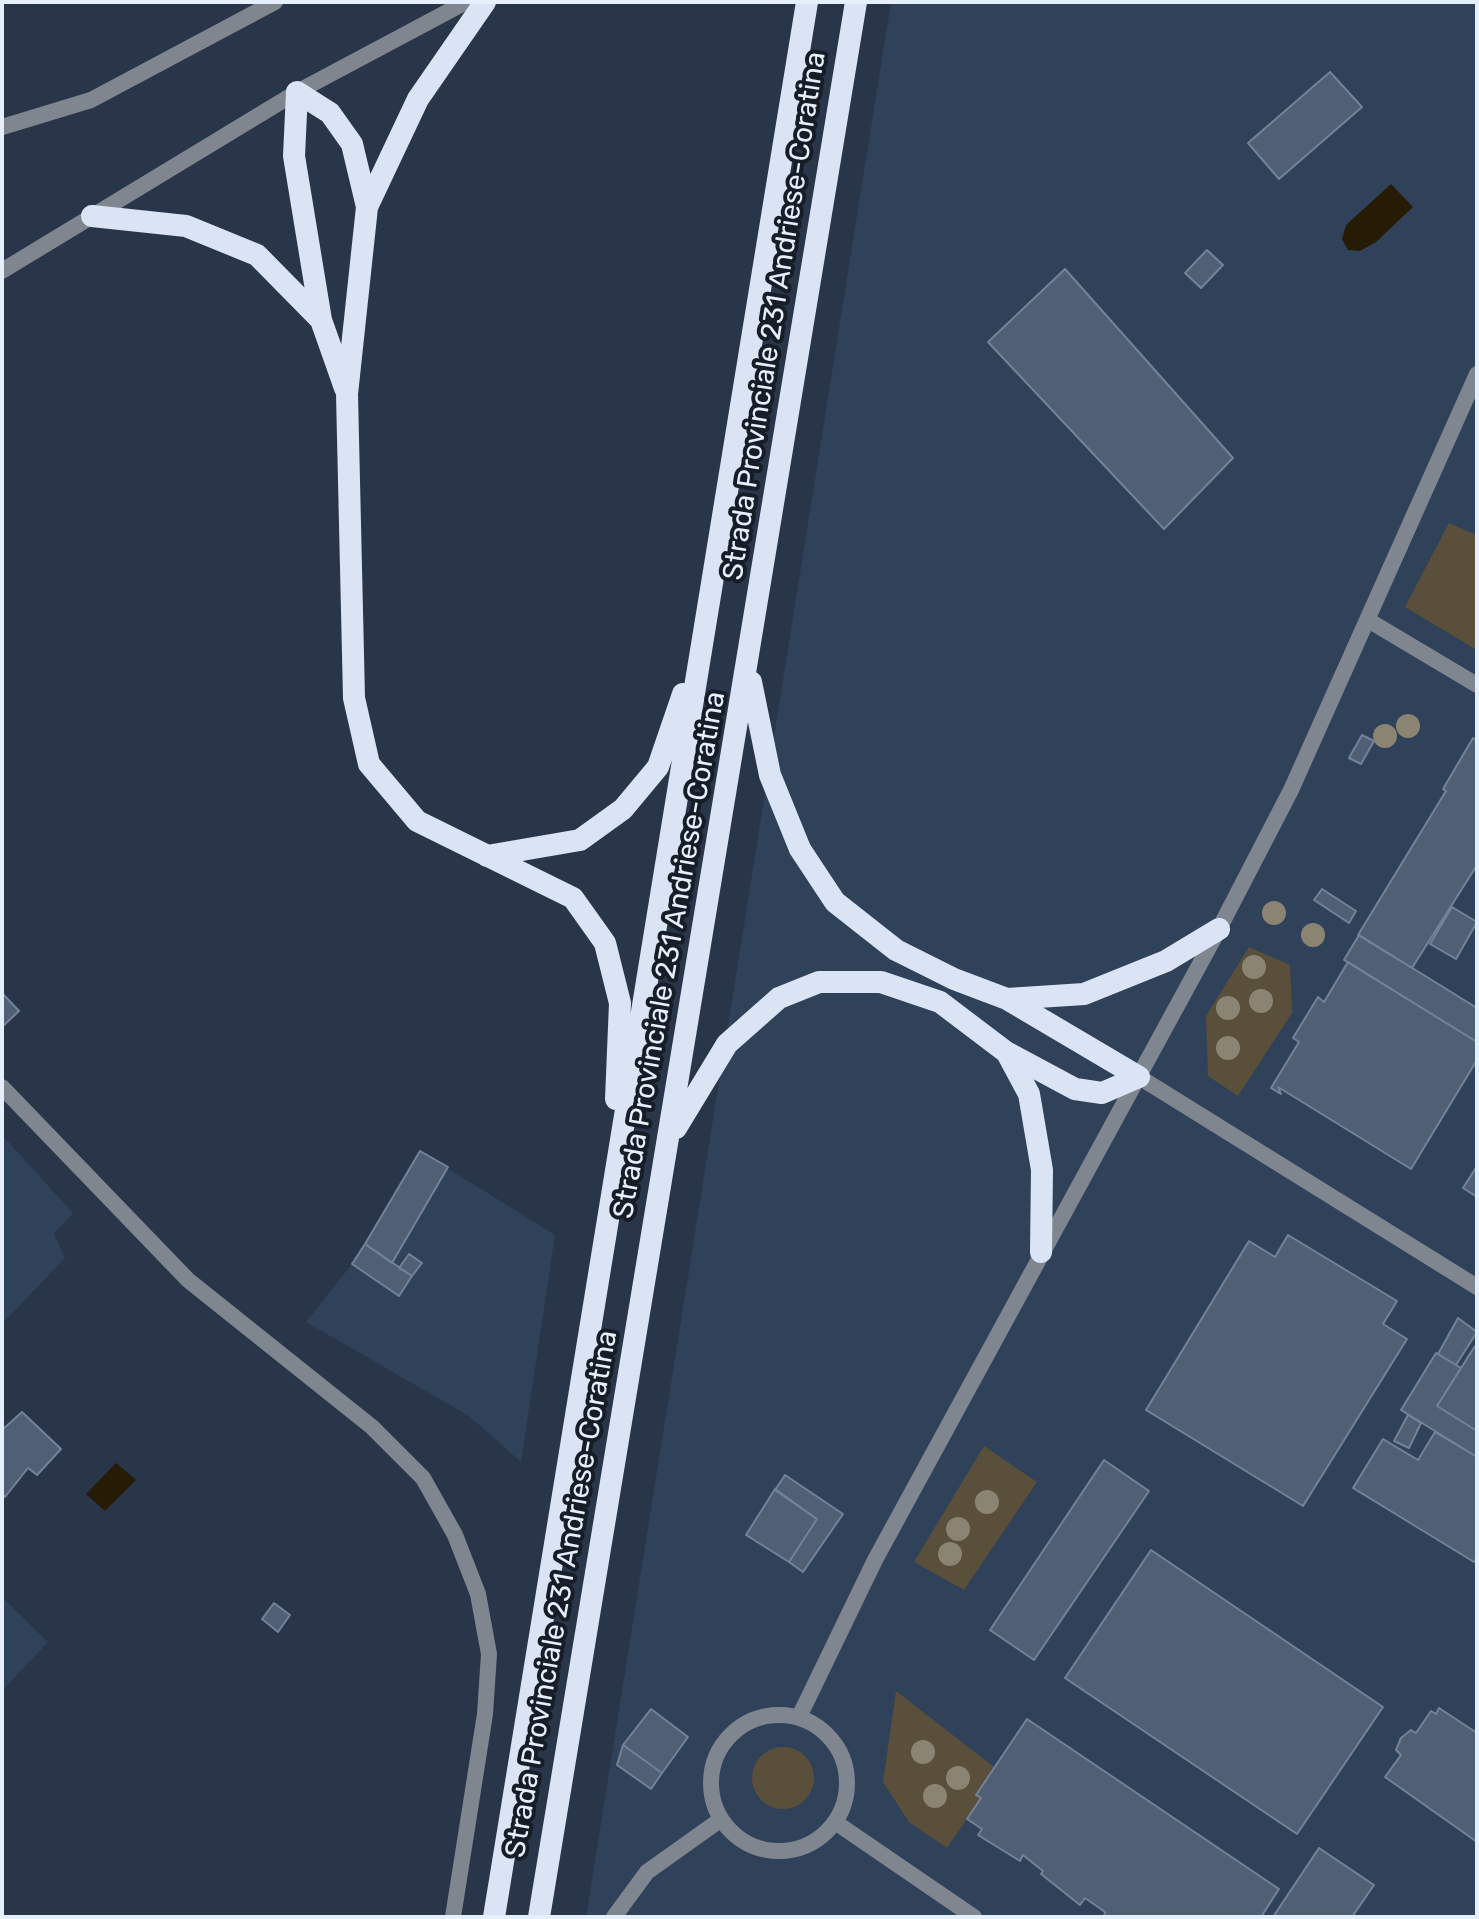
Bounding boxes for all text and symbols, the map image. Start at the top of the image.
street label: Strada Provinciale 231 Andriese-Coratina [717,49,833,583]
street label: Strada Provinciale 231 Andriese-Coratina [607,689,733,1221]
street label: Strada Provinciale 231 Andriese-Coratina [499,1328,625,1860]

